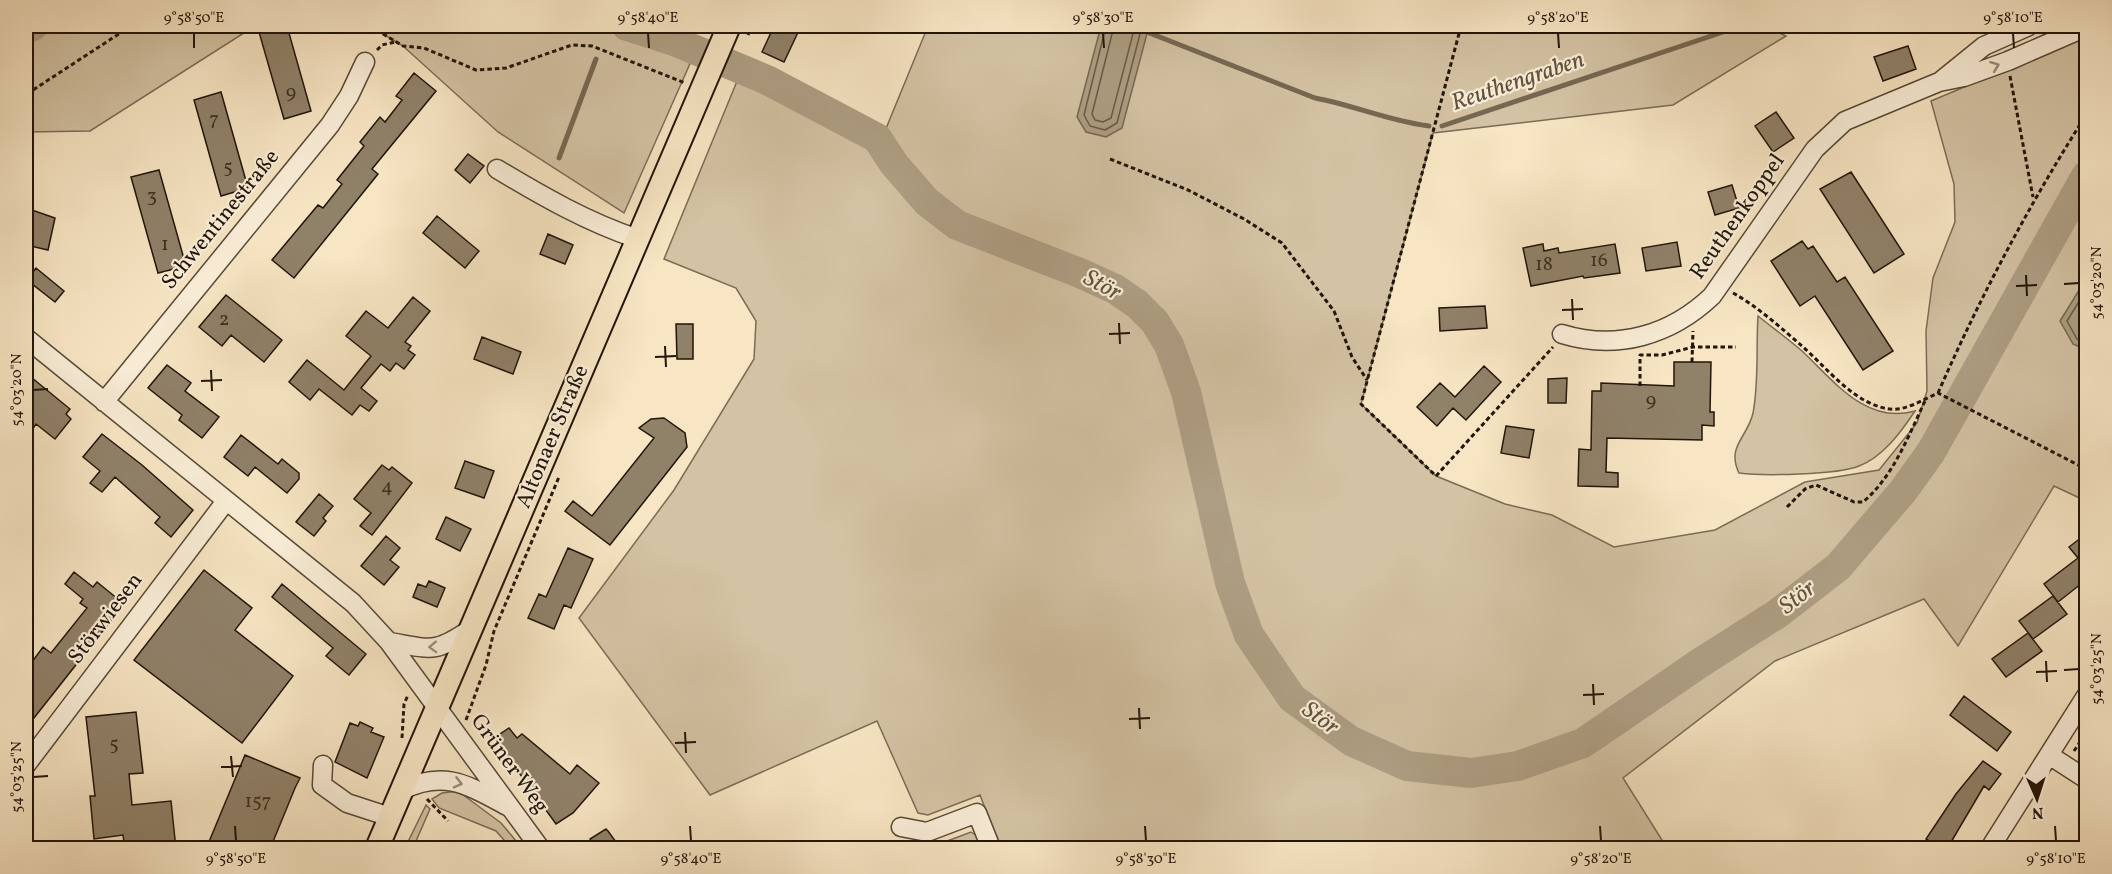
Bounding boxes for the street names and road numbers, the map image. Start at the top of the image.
street label: Schwentinestraße [155,143,287,297]
street label: Reuthenkoppel [1683,148,1793,286]
street label: Altonaer Straße [509,361,597,513]
street label: Störwiesen [61,567,151,671]
street label: Grüner Weg [462,708,556,820]

